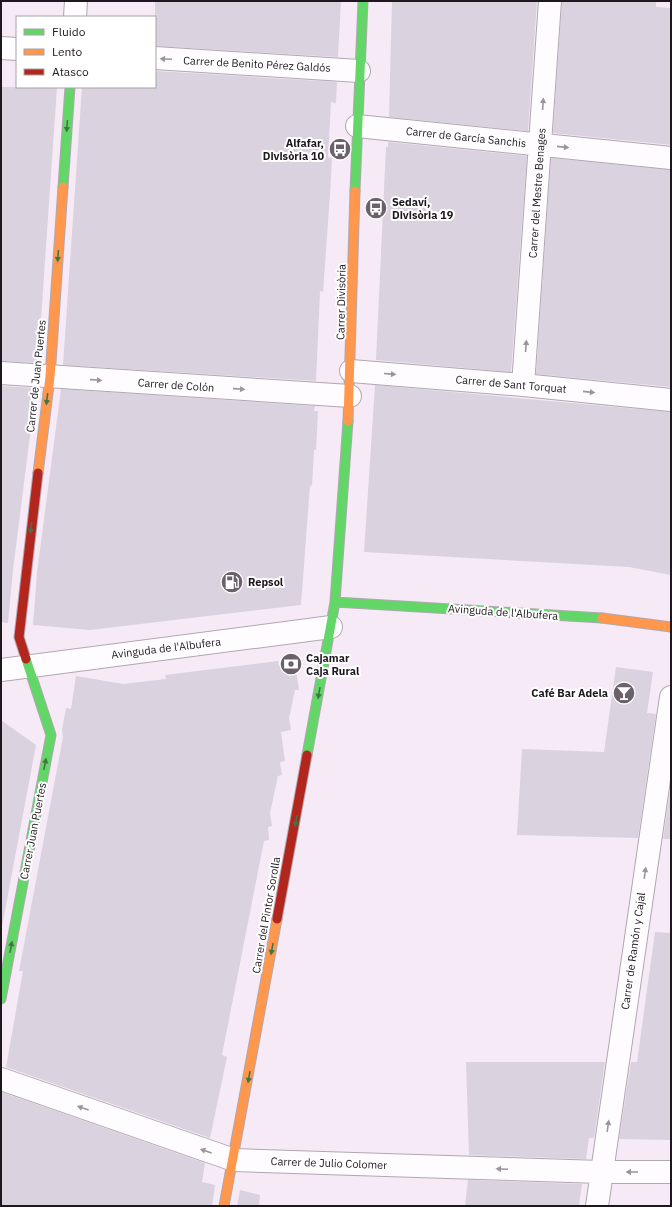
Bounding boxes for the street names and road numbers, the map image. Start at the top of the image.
street label: Carrer de Benito Pérez Galdós [183,53,331,75]
street label: Carrer de García Sanchis [405,124,527,150]
street label: Carrer del Mestre Benages [525,127,549,259]
street label: Carrer Divisòria [333,264,349,340]
street label: Carrer de Juan Puertes [23,319,49,433]
street label: Carrer de Sant Torquat [455,372,567,396]
street label: Carrer de Colón [137,375,215,395]
street label: Avinguda de l'Albufera [447,601,559,623]
street label: Avinguda de l'Albufera [110,634,222,662]
street label: Carrer Juan Puertes [17,781,49,881]
street label: Carrer del Pintor Sorolla [249,855,283,974]
street label: Carrer de Ramón y Cajal [618,891,648,1011]
street label: Carrer de Julio Colomer [270,1154,388,1172]

